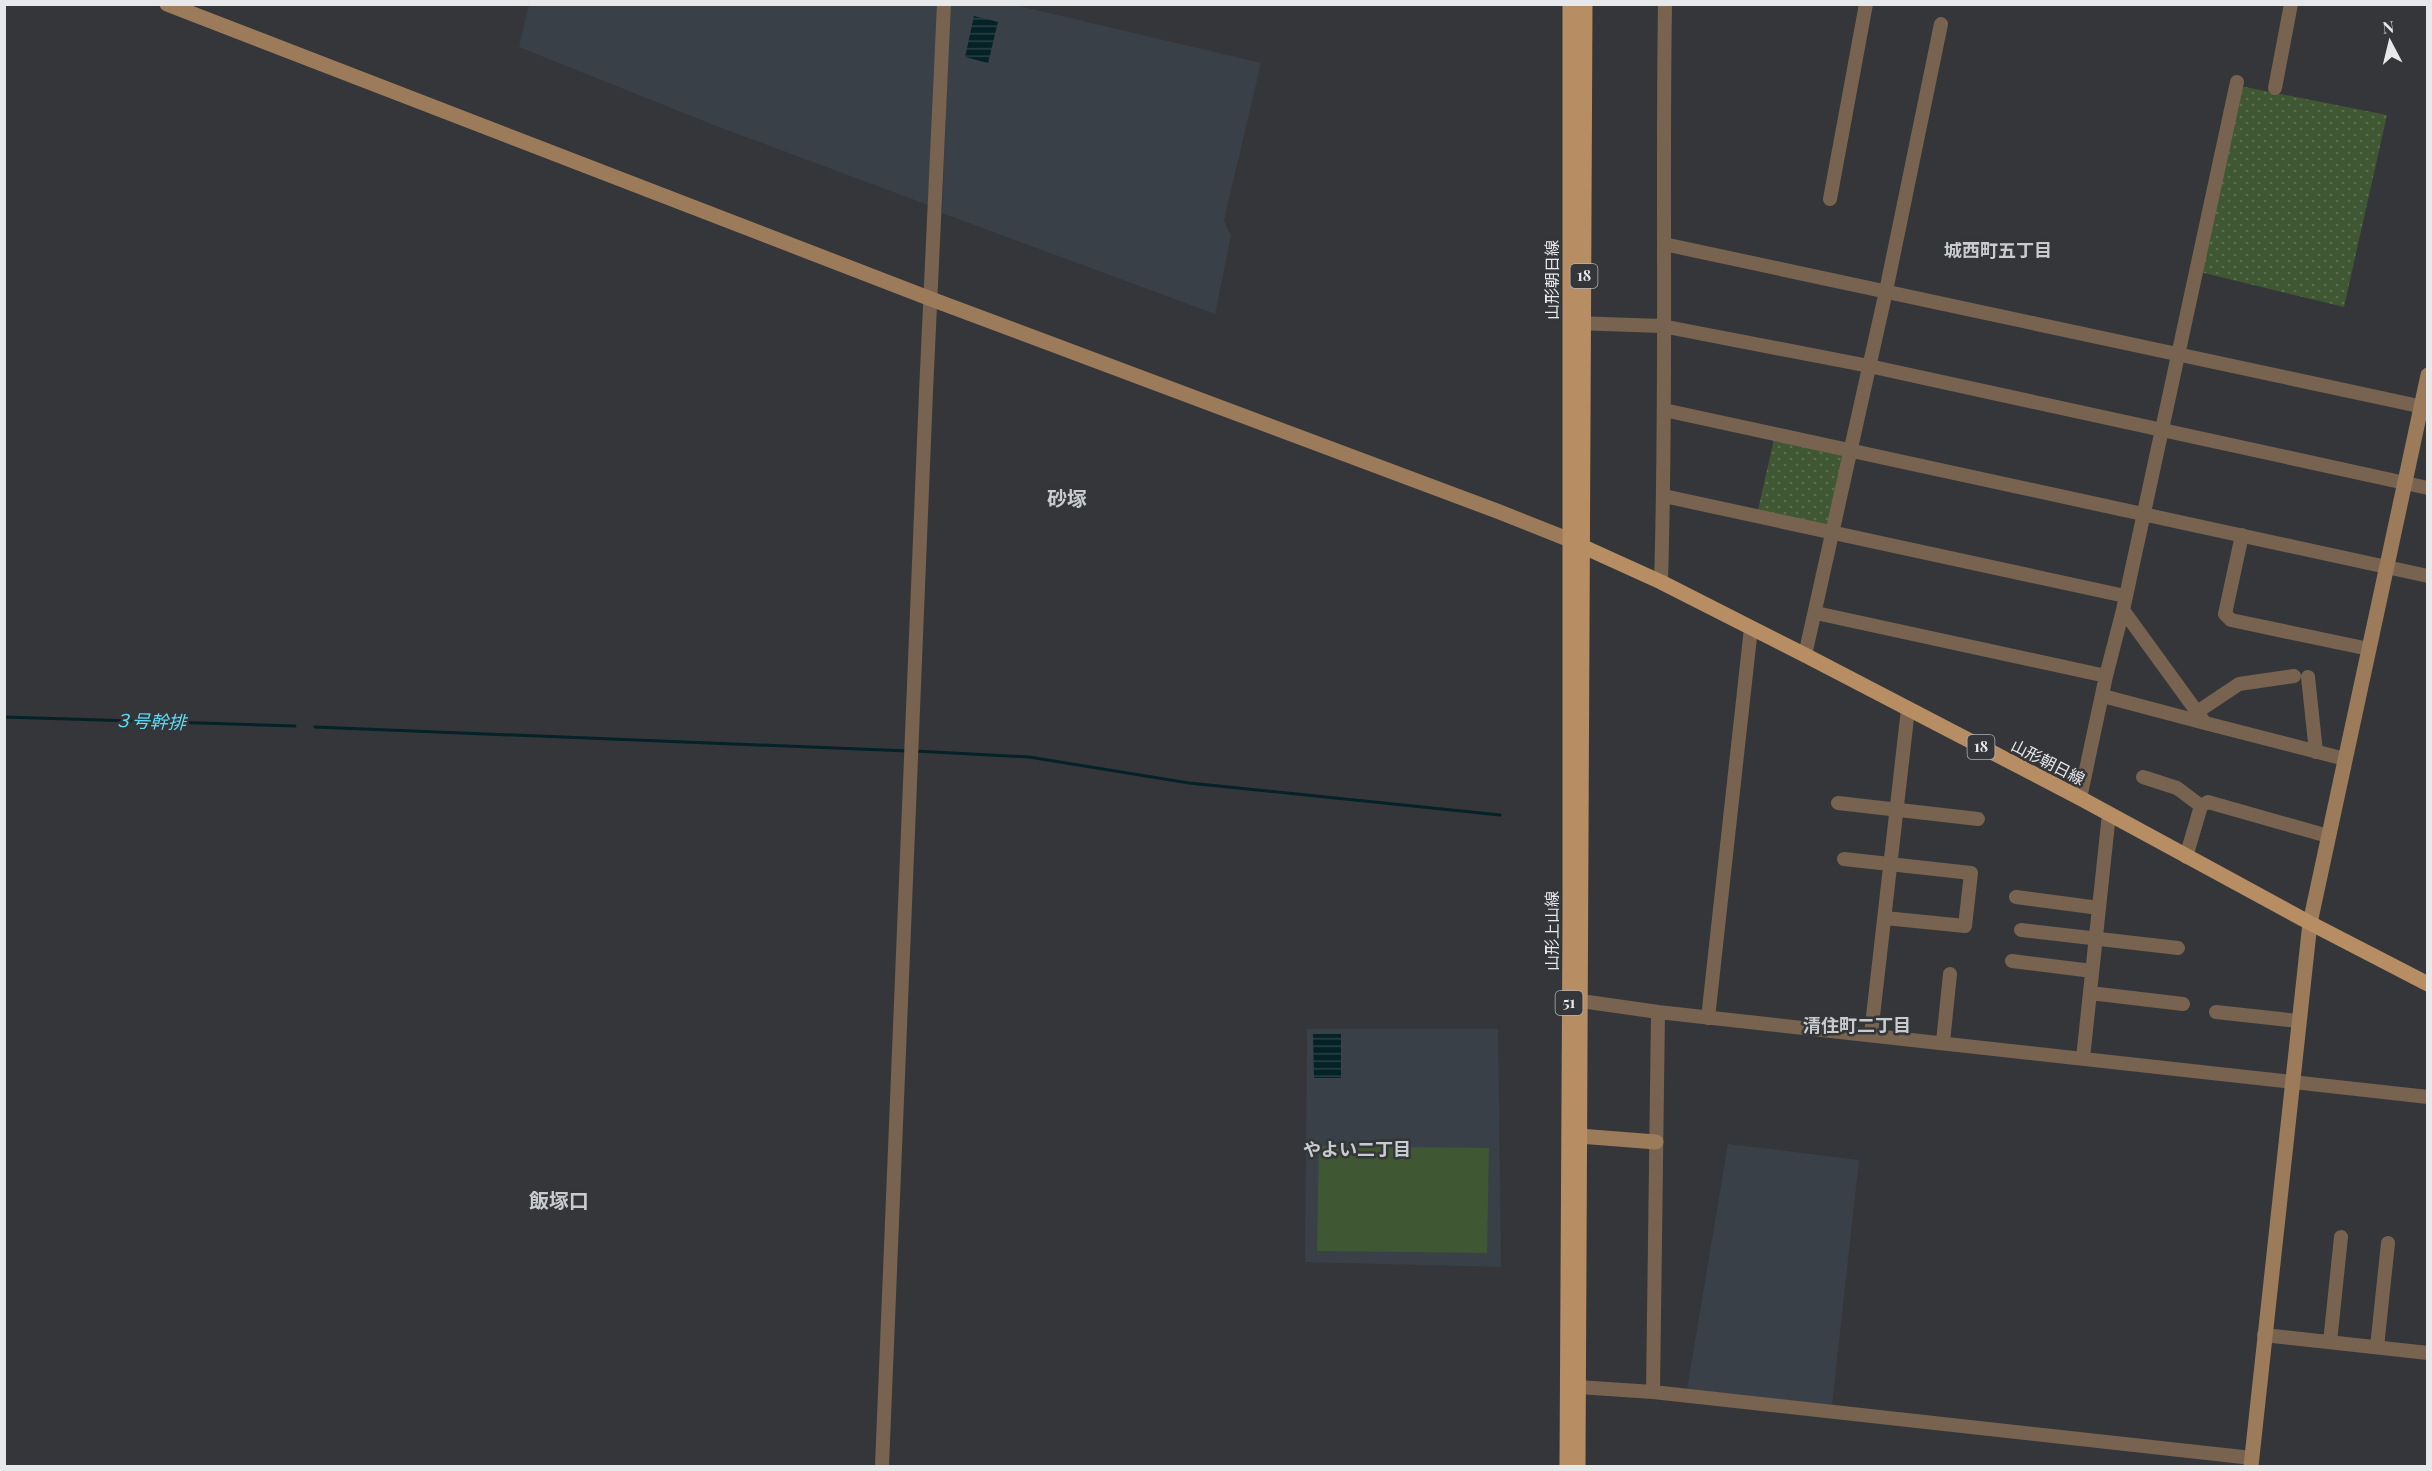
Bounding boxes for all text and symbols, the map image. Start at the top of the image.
north arrow [2360,12,2420,72]
text: N [2381,15,2396,38]
district label: 城西町五丁目 [1944,238,2052,262]
street label: 山形朝日線 [1541,240,1562,320]
road number: 18 [1570,264,1598,288]
district label: 砂塚 [1047,484,1087,511]
water label: ３号幹排 [114,708,188,734]
street label: 山形朝日線 [2008,734,2089,789]
road number: 18 [1968,735,1994,759]
street label: 山形上山線 [1541,891,1562,971]
road number: 51 [1556,991,1582,1015]
district label: 清住町二丁目 [1803,1013,1911,1037]
district label: やよい二丁目 [1303,1137,1411,1161]
district label: 飯塚口 [529,1186,589,1213]

